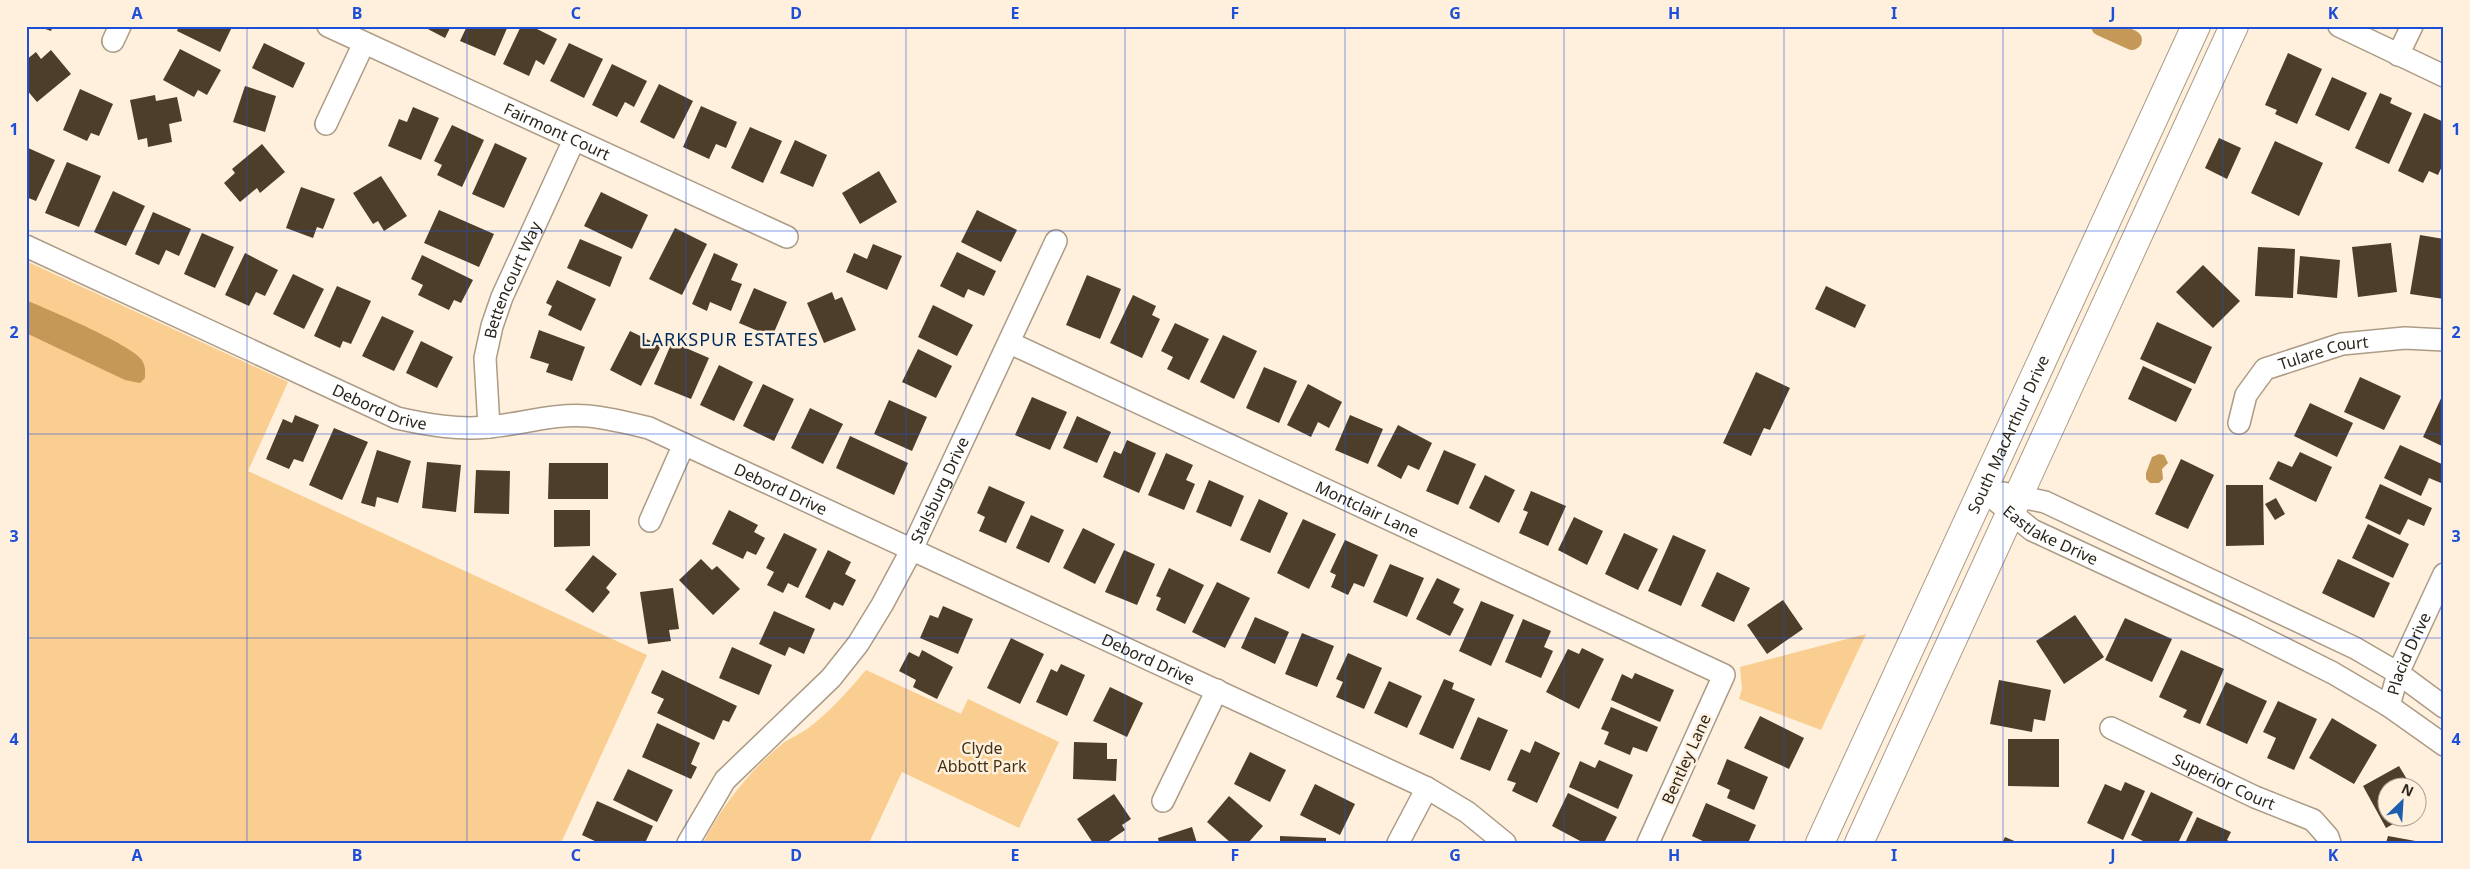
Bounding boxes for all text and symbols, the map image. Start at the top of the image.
text: A [131,2,143,24]
text: B [352,2,362,24]
text: C [571,2,581,24]
text: D [790,2,802,24]
text: E [1011,2,1020,24]
text: F [1231,2,1239,24]
text: G [1449,2,1461,24]
text: H [1668,2,1680,24]
text: I [1891,2,1897,24]
text: J [2108,2,2116,24]
text: K [2328,2,2339,24]
street label: Fairmont Court [500,97,614,165]
text: 1 [9,118,19,140]
text: 1 [2451,118,2461,140]
street label: Bettencourt Way [479,217,547,341]
text: 2 [9,321,19,343]
text: 2 [2451,321,2461,343]
district label: LARKSPUR ESTATES [641,327,819,351]
street label: Tulare Court [2275,331,2369,375]
street label: South MacArthur Drive [1962,351,2054,517]
street label: Debord Drive [329,379,429,435]
street label: Stalsburg Drive [905,433,974,547]
street label: Debord Drive [731,458,831,520]
street label: Montclair Lane [1312,476,1423,543]
street label: Eastlake Drive [1999,500,2102,570]
text: 3 [9,525,19,547]
text: 3 [2451,525,2461,547]
street label: Placid Drive [2382,609,2436,697]
street label: Debord Drive [1098,628,1198,690]
street label: Bentley Lane [1656,710,1716,808]
text: 4 [9,728,19,750]
text: 4 [2451,728,2461,750]
park label: Clyde Abbott Park [937,737,1027,777]
street label: Superior Court [2169,748,2279,815]
north arrow [2378,776,2428,826]
text: N [2399,779,2417,801]
text: A [131,844,143,866]
text: B [352,844,362,866]
text: C [571,844,581,866]
text: D [790,844,802,866]
text: E [1011,844,1020,866]
text: F [1231,844,1239,866]
text: G [1449,844,1461,866]
text: H [1668,844,1680,866]
text: I [1891,844,1897,866]
text: J [2108,844,2116,866]
text: K [2328,844,2339,866]

